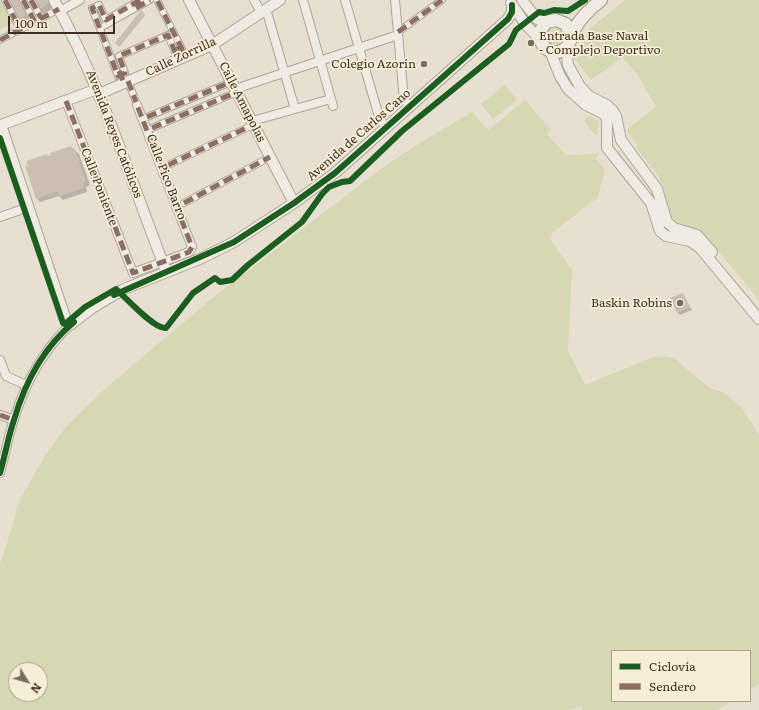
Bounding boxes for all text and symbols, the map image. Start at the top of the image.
scale bar [10,8,117,34]
text: 100 m [15,14,48,32]
place label: Entrada Base Naval - Complejo Deportivo [539,29,661,57]
street label: Calle Zorrilla [144,34,218,80]
marker: Entrada Base Naval - Complejo Deportivo [526,38,536,48]
place label: Colegio Azorín [331,57,416,71]
marker: Colegio Azorín [419,59,429,69]
street label: Calle Amapolas [216,60,268,144]
street label: Avenida Reyes Católicos [83,68,145,200]
street label: Avenida de Carlos Cano [304,86,414,184]
street label: Calle Pico Barro [143,132,189,222]
street label: Calle Poniente [78,146,120,228]
place label: Baskin Robins [591,296,672,310]
marker: Baskin Robins [675,298,685,308]
legend [611,650,751,702]
text: Ciclovía [649,657,696,675]
north arrow [8,662,48,702]
text: Sendero [649,677,696,695]
text: N [28,680,46,697]

